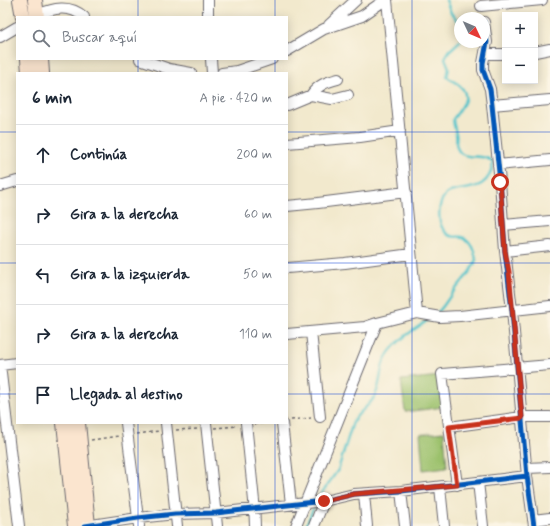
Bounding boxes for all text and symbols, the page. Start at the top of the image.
north arrow [454,12,490,48]
map controls [502,12,538,84]
button: + [502,12,538,48]
search box [16,16,288,60]
icon: search [30,27,52,49]
text: Buscar aquí [62,28,137,48]
button: − [502,48,538,84]
text: 6 min [32,87,72,109]
text: A pie · 420 m [199,90,272,107]
icon: ahead [32,144,54,166]
text: Continúa [70,145,127,165]
text: 200 m [237,146,272,163]
route start [491,173,509,191]
icon: right [32,204,54,226]
text: Gira a la derecha [70,205,179,225]
text: 60 m [244,206,272,223]
icon: left [32,264,54,286]
text: Gira a la izquierda [70,265,189,285]
text: 50 m [243,266,272,283]
icon: right [32,324,54,346]
text: Gira a la derecha [70,325,179,345]
text: 110 m [239,326,272,343]
icon: arrive [32,384,54,406]
text: Llegada al destino [70,385,183,405]
route end [315,492,333,510]

